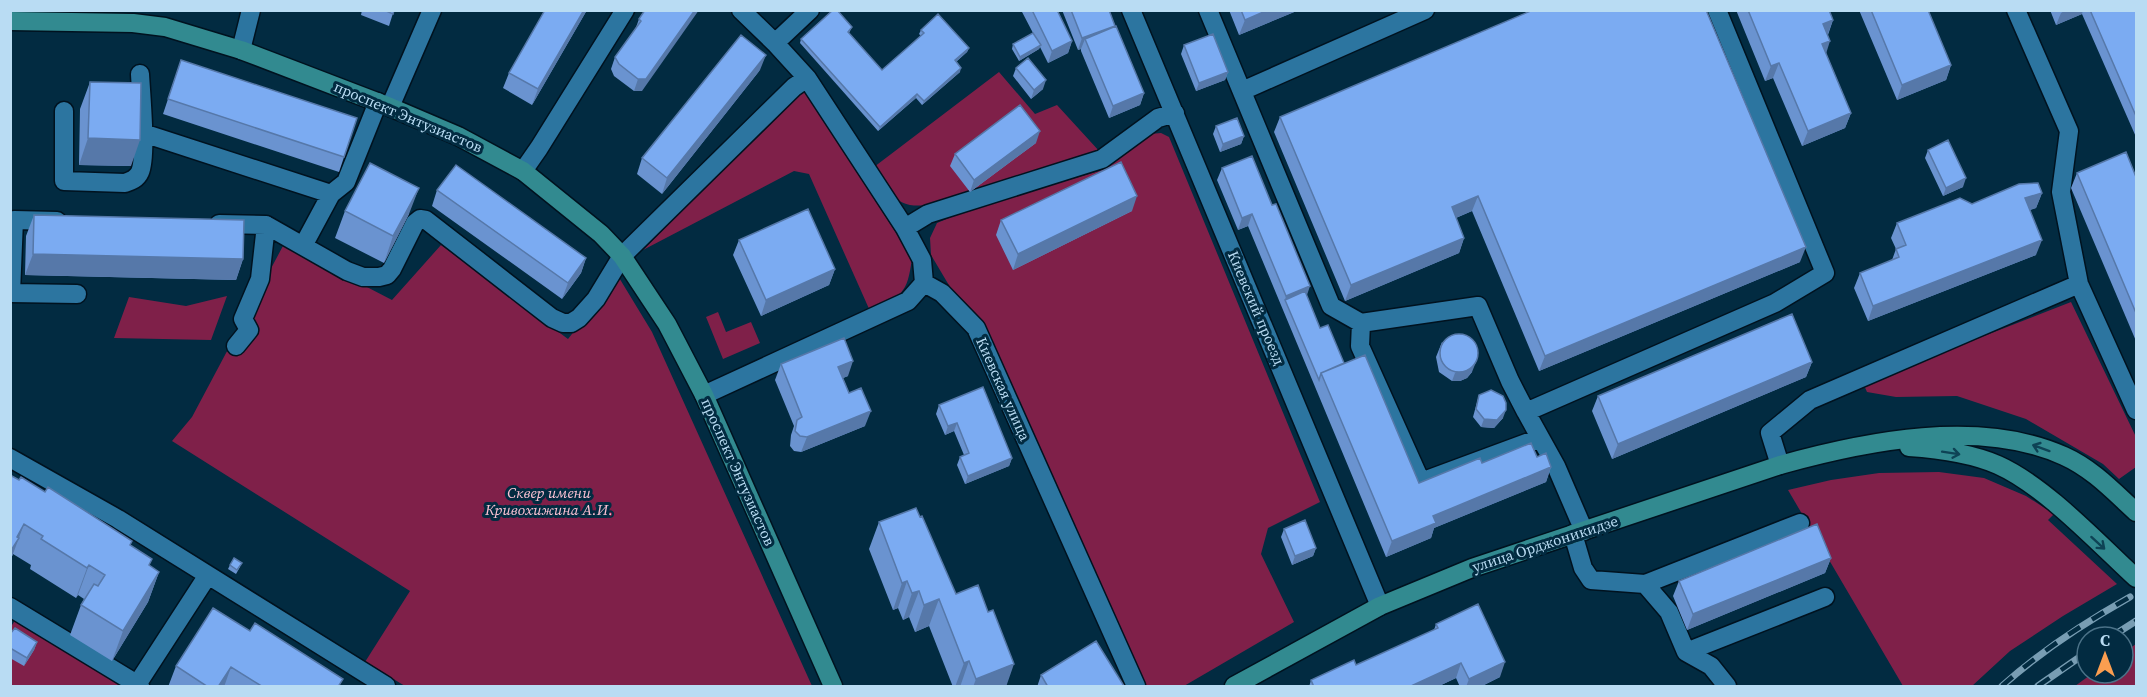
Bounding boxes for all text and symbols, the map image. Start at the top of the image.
street label: проспект Энтузиастов [331,76,486,157]
street label: Киевский проезд [1223,248,1290,369]
street label: Киевская улица [971,334,1036,444]
street label: проспект Энтузиастов [696,395,781,549]
one-way arrow [2032,442,2051,453]
one-way arrow [1941,447,1961,458]
park label: Сквер имени Кривохижина А.И. [484,482,613,520]
street label: улица Орджоникидзе [1469,510,1621,577]
one-way arrow [2091,536,2106,550]
north arrow [2075,625,2135,685]
text: С [2100,629,2110,651]

